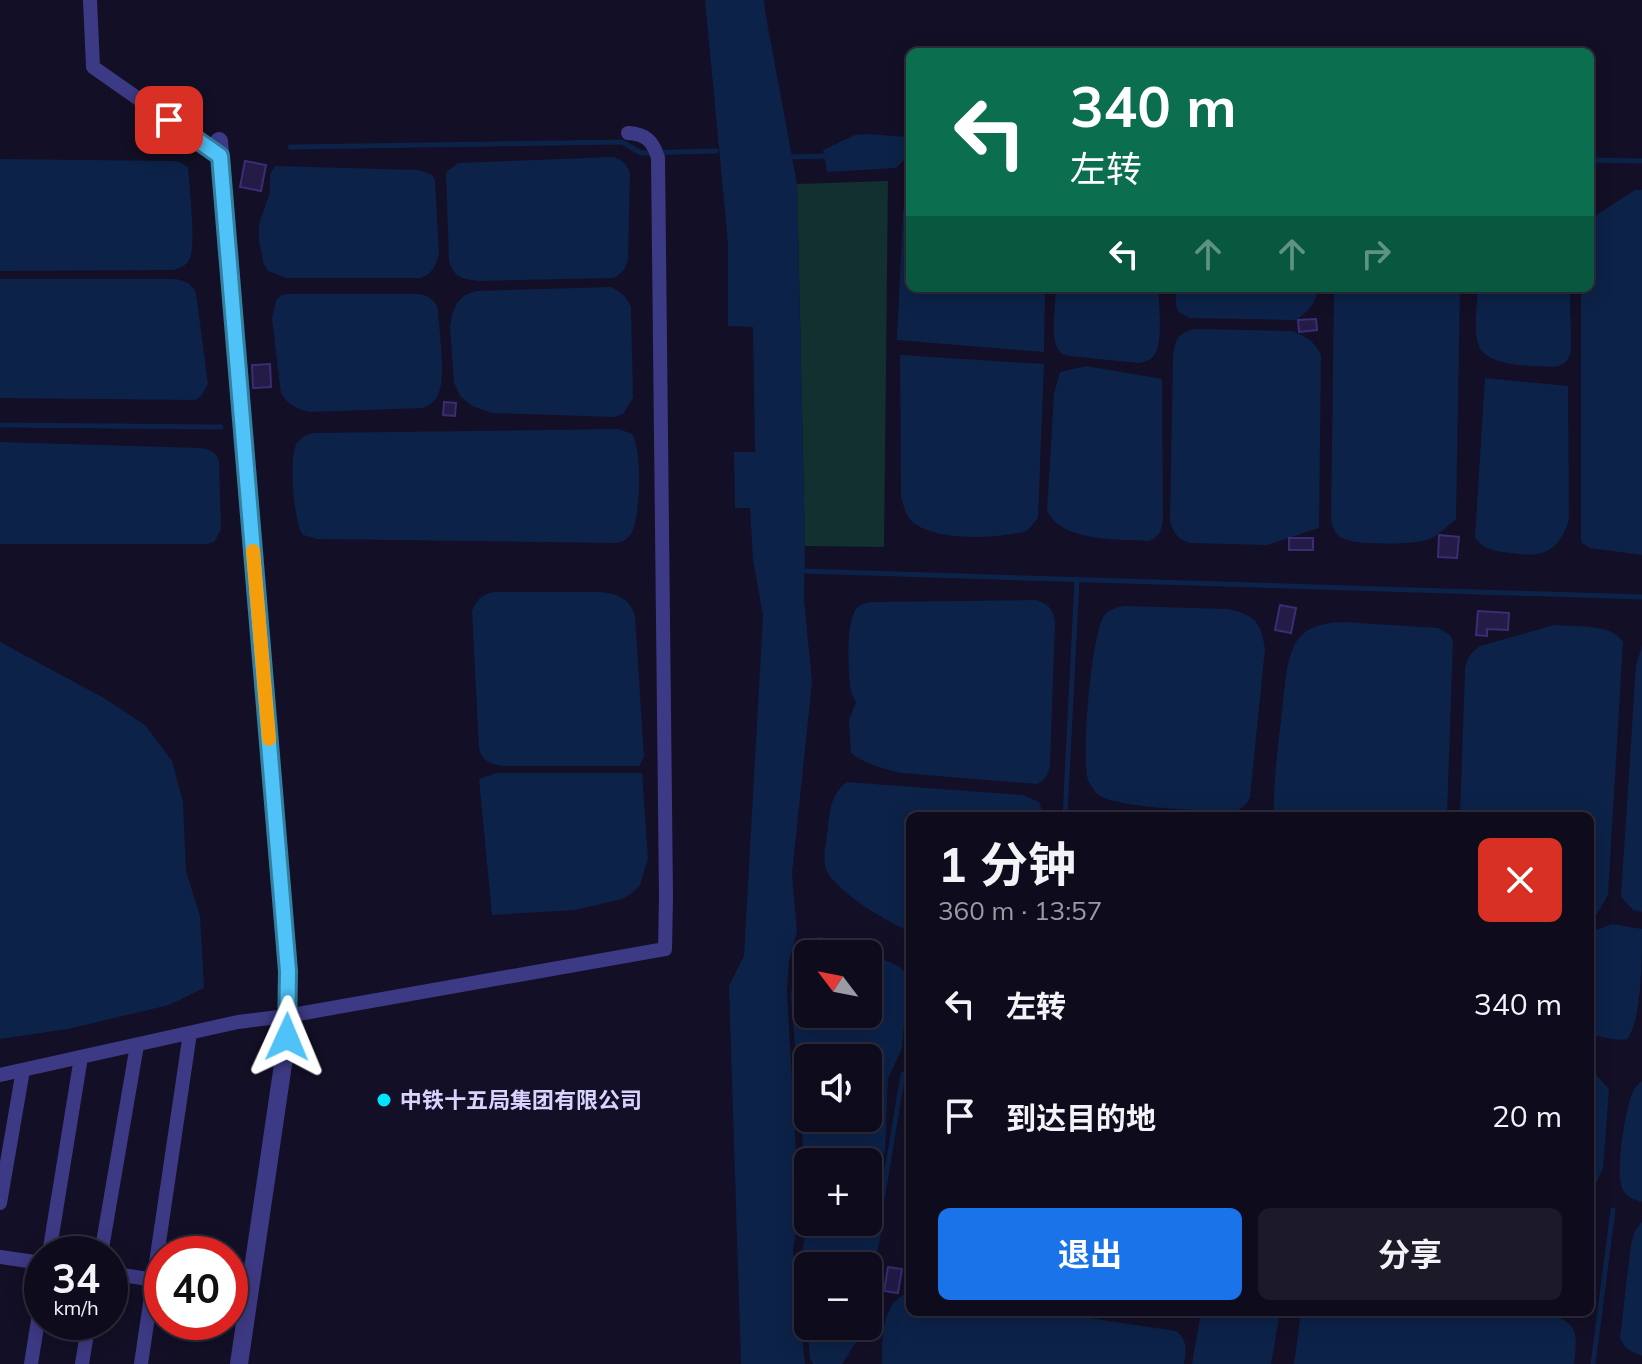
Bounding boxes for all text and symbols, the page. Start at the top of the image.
text: 340 m [1070,71,1237,141]
icon: left [938,80,1042,184]
pin [135,86,203,154]
icon: arrive [147,98,191,142]
text: 左转 [1070,146,1142,191]
icon: left [1102,232,1146,276]
icon: ahead [1186,232,1230,276]
icon: ahead [1270,232,1314,276]
icon: right [1354,232,1398,276]
text: 1 分钟 [938,834,1076,894]
button: close [1478,838,1562,922]
text: 360 m · 13:57 [938,894,1102,927]
north arrow [794,940,882,1028]
map controls [794,940,882,1340]
icon: left [938,982,982,1026]
text: 340 m [1474,985,1562,1023]
text: 左转 [1006,987,1066,1025]
position arrow [245,995,329,1079]
button: sound [794,1044,882,1132]
place label: 中铁十五局集团有限公司 [400,1086,642,1114]
marker: 中铁十五局集团有限公司 [375,1091,393,1109]
icon: arrive [938,1094,982,1138]
text: 20 m [1492,1097,1562,1135]
text: 到达目的地 [1006,1099,1156,1137]
button: + [794,1148,882,1236]
button: 退出 [938,1208,1242,1300]
button: 分享 [1258,1208,1562,1300]
speed limit sign: 40 [144,1236,248,1340]
button: − [794,1252,882,1340]
text: 34 [52,1253,100,1303]
text: km/h [53,1295,99,1320]

